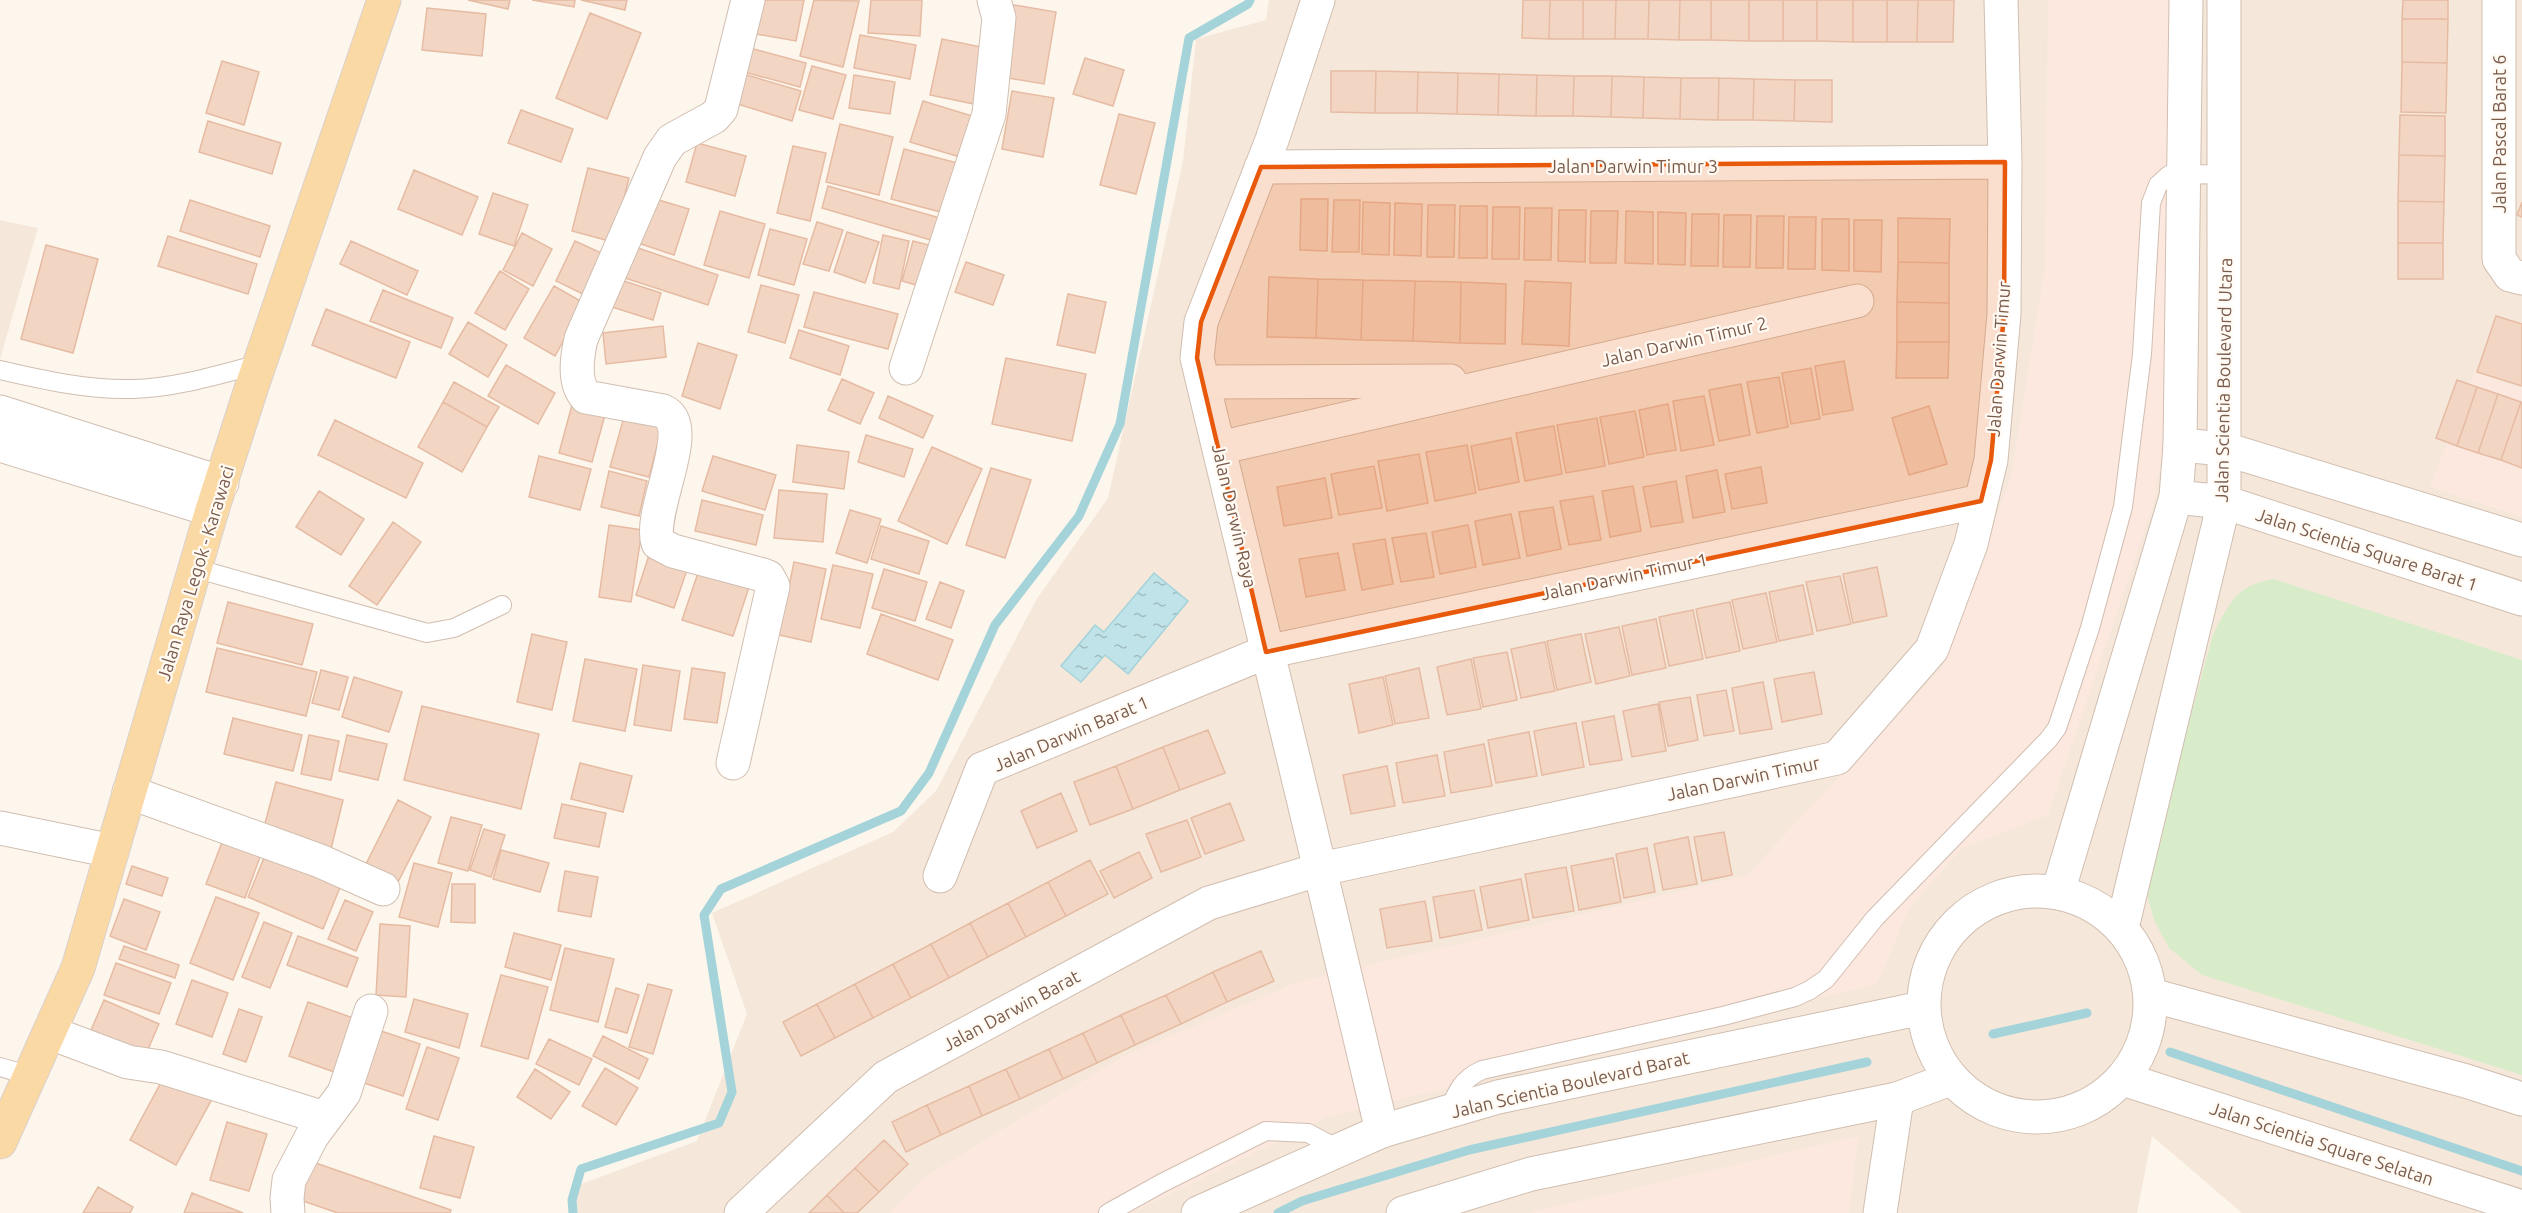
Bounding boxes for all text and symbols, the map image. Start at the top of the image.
street label: Jalan Pascal Barat 6 [2489,55,2509,213]
street label: Jalan Darwin Timur 3 [1548,156,1718,176]
street label: Jalan Scientia Boulevard Utara [2211,257,2235,503]
street label: Jalan Darwin Timur [1983,280,2013,437]
street label: Jalan Darwin Timur 2 [1599,312,1769,370]
street label: Jalan Darwin Raya [1209,442,1261,590]
street label: Jalan Raya Legok - Karawaci [153,463,237,683]
street label: Jalan Scientia Square Barat 1 [2254,504,2480,594]
street label: Jalan Darwin Timur 1 [1539,549,1709,603]
street label: Jalan Darwin Barat 1 [990,691,1152,775]
street label: Jalan Darwin Timur [1665,752,1821,804]
street label: Jalan Darwin Barat [939,965,1083,1055]
street label: Jalan Scientia Boulevard Barat [1449,1047,1691,1121]
street label: Jalan Scientia Square Selatan [2208,1097,2436,1189]

